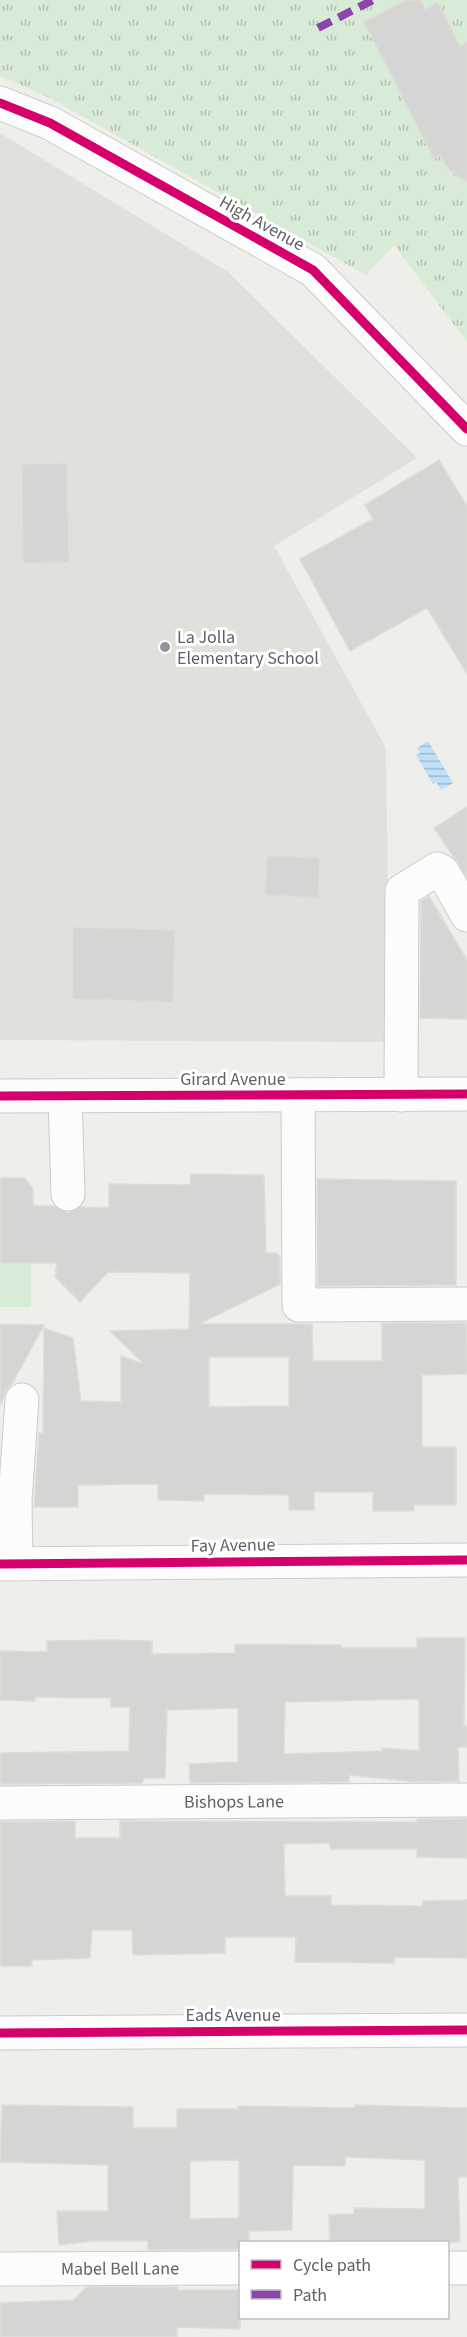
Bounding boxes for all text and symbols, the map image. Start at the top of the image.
street label: High Avenue [215,190,309,257]
place label: La Jolla Elementary School [177,625,319,671]
marker: La Jolla Elementary School [158,640,172,654]
street label: Girard Avenue [180,1067,286,1092]
street label: Fay Avenue [190,1532,276,1559]
street label: Bishops Lane [184,1789,284,1815]
street label: Eads Avenue [185,2003,281,2028]
legend [239,2241,449,2319]
text: Cycle path [293,2253,371,2278]
street label: Mabel Bell Lane [61,2256,179,2282]
text: Path [293,2283,327,2308]

